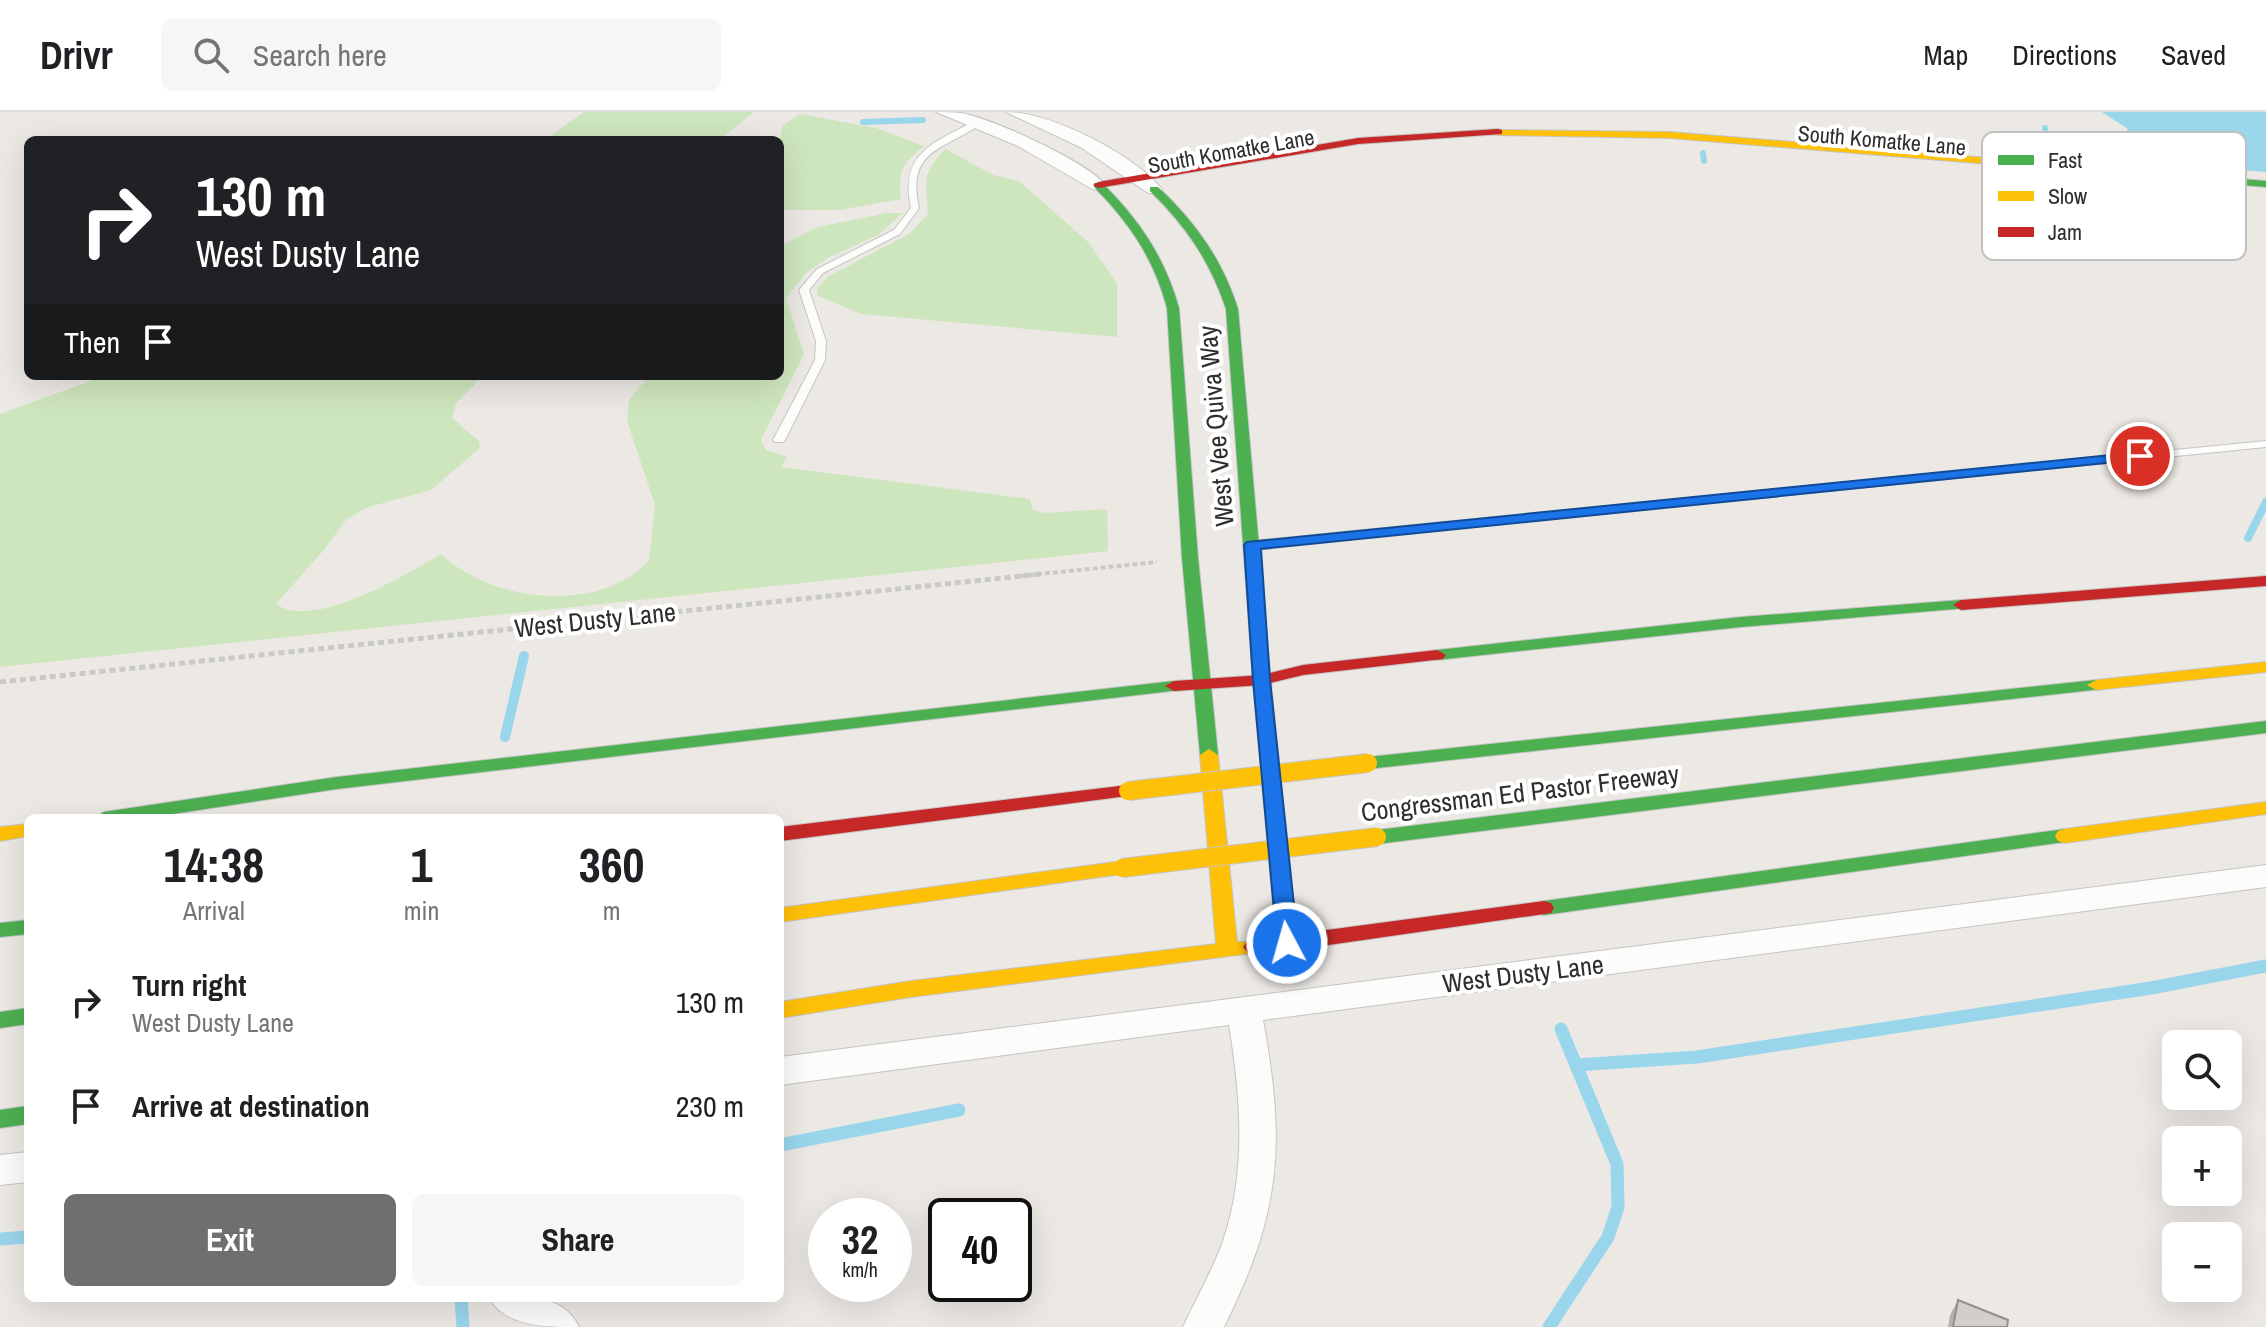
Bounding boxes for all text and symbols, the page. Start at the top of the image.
search box [161,19,721,91]
text: Drivr [40,30,113,81]
icon: search [189,33,233,77]
text: Search here [253,35,387,75]
text: Map [1924,36,1968,74]
text: Directions [2012,36,2117,74]
text: Saved [2161,36,2226,74]
street label: South Komatke Lane [1797,118,1967,162]
street label: South Komatke Lane [1145,122,1317,180]
legend [1982,132,2246,260]
text: Fast [2048,145,2082,175]
text: 130 m [196,158,326,233]
icon: right [64,168,168,272]
text: Slow [2048,181,2087,211]
text: Jam [2048,217,2082,247]
text: West Dusty Lane [196,230,420,278]
icon: arrive [136,320,180,364]
text: Then [64,322,120,362]
street label: West Vee Quiva Way [1189,324,1242,528]
pin [2106,422,2174,490]
icon: arrive [2118,434,2162,478]
street label: West Dusty Lane [513,594,677,645]
street label: Congressman Ed Pastor Freeway [1359,756,1681,829]
text: 14:38 [164,832,264,897]
text: 1 [411,832,432,897]
text: 360 [579,832,644,897]
text: Arrival [183,893,245,928]
text: min [404,893,439,928]
text: m [603,893,621,928]
position arrow [1245,901,1329,985]
street label: West Dusty Lane [1440,946,1605,1001]
text: Turn right [132,965,246,1005]
icon: right [64,980,108,1024]
text: 130 m [676,982,744,1022]
text: West Dusty Lane [132,1005,294,1040]
map controls [2162,1030,2242,1302]
button: search [2162,1030,2242,1110]
icon: arrive [64,1084,108,1128]
text: Arrive at destination [132,1086,370,1126]
text: 230 m [676,1086,744,1126]
button: + [2162,1126,2242,1206]
button: Exit [64,1194,396,1286]
button: Share [412,1194,744,1286]
speed limit sign: 40 [928,1198,1032,1302]
text: 32 [842,1213,878,1266]
button: − [2162,1222,2242,1302]
text: km/h [842,1256,878,1283]

